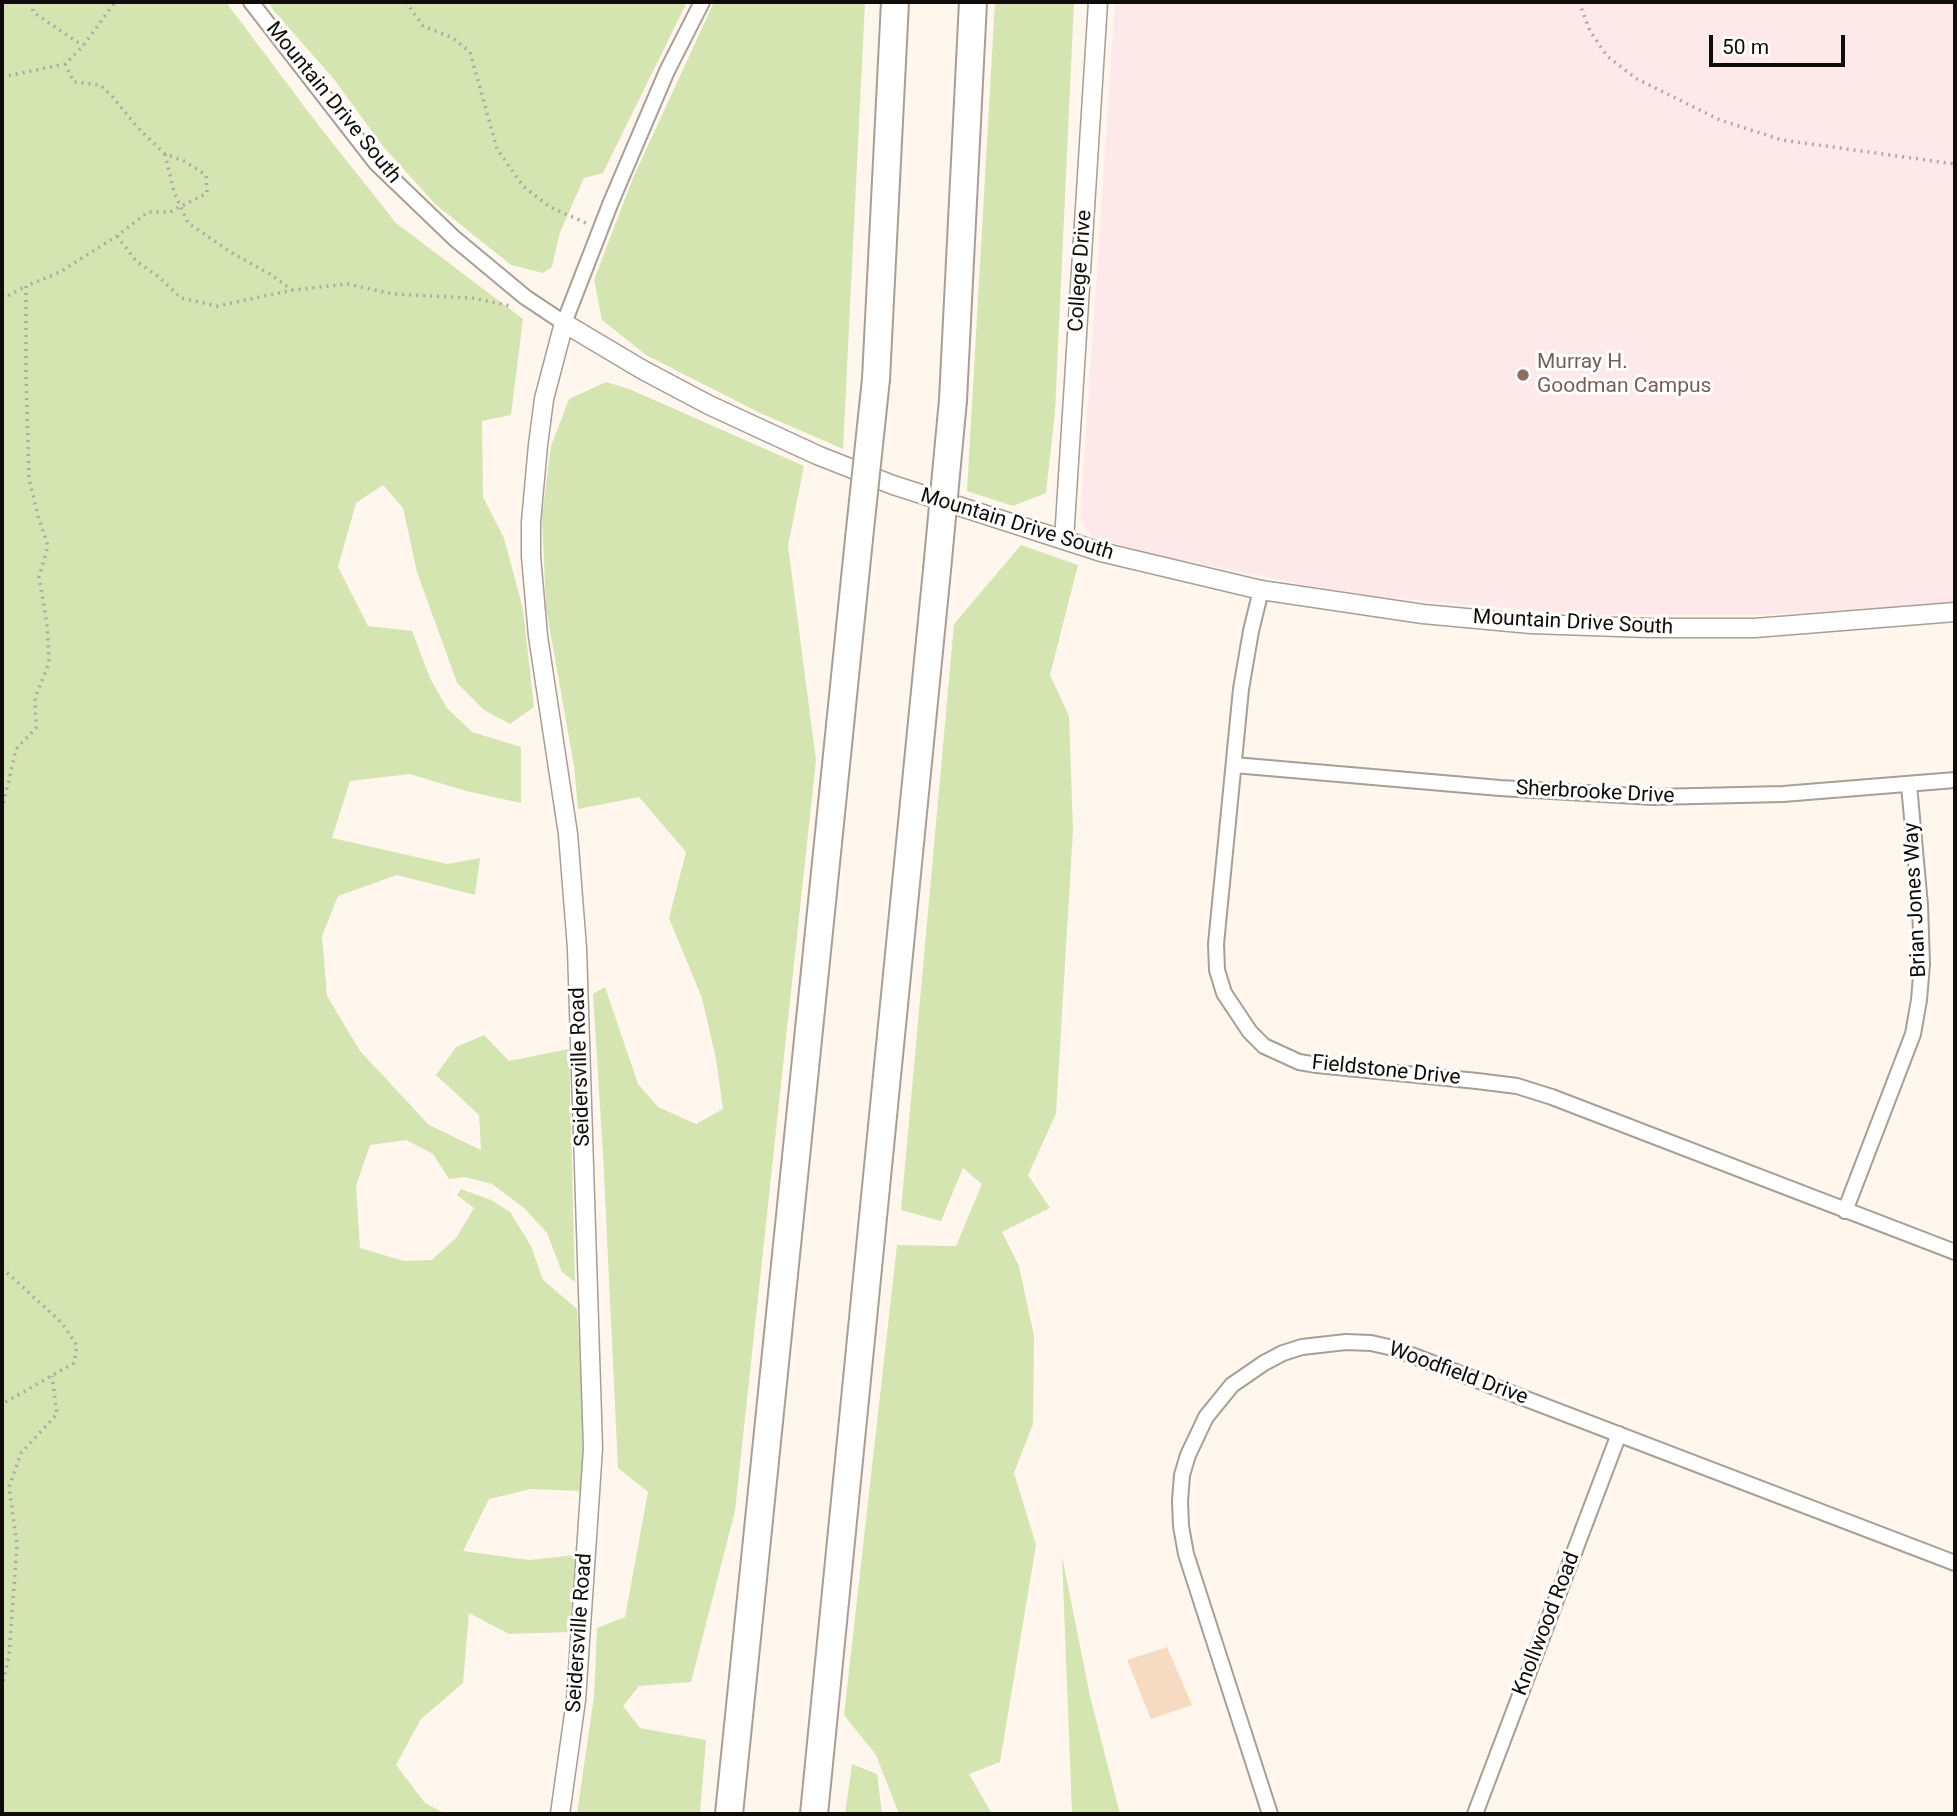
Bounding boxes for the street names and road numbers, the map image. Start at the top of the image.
street label: Mountain Drive South [260,17,406,189]
street label: College Drive [1064,209,1098,333]
street label: Mountain Drive South [917,484,1117,566]
street label: Mountain Drive South [1472,605,1674,641]
street label: Sherbrooke Drive [1515,776,1675,810]
street label: Brian Jones Way [1899,822,1933,978]
street label: Seidersville Road [566,987,596,1147]
street label: Fieldstone Drive [1310,1051,1462,1091]
street label: Woodfield Drive [1385,1337,1531,1411]
street label: Knollwood Road [1508,1549,1586,1699]
street label: Seidersville Road [562,1552,598,1714]

